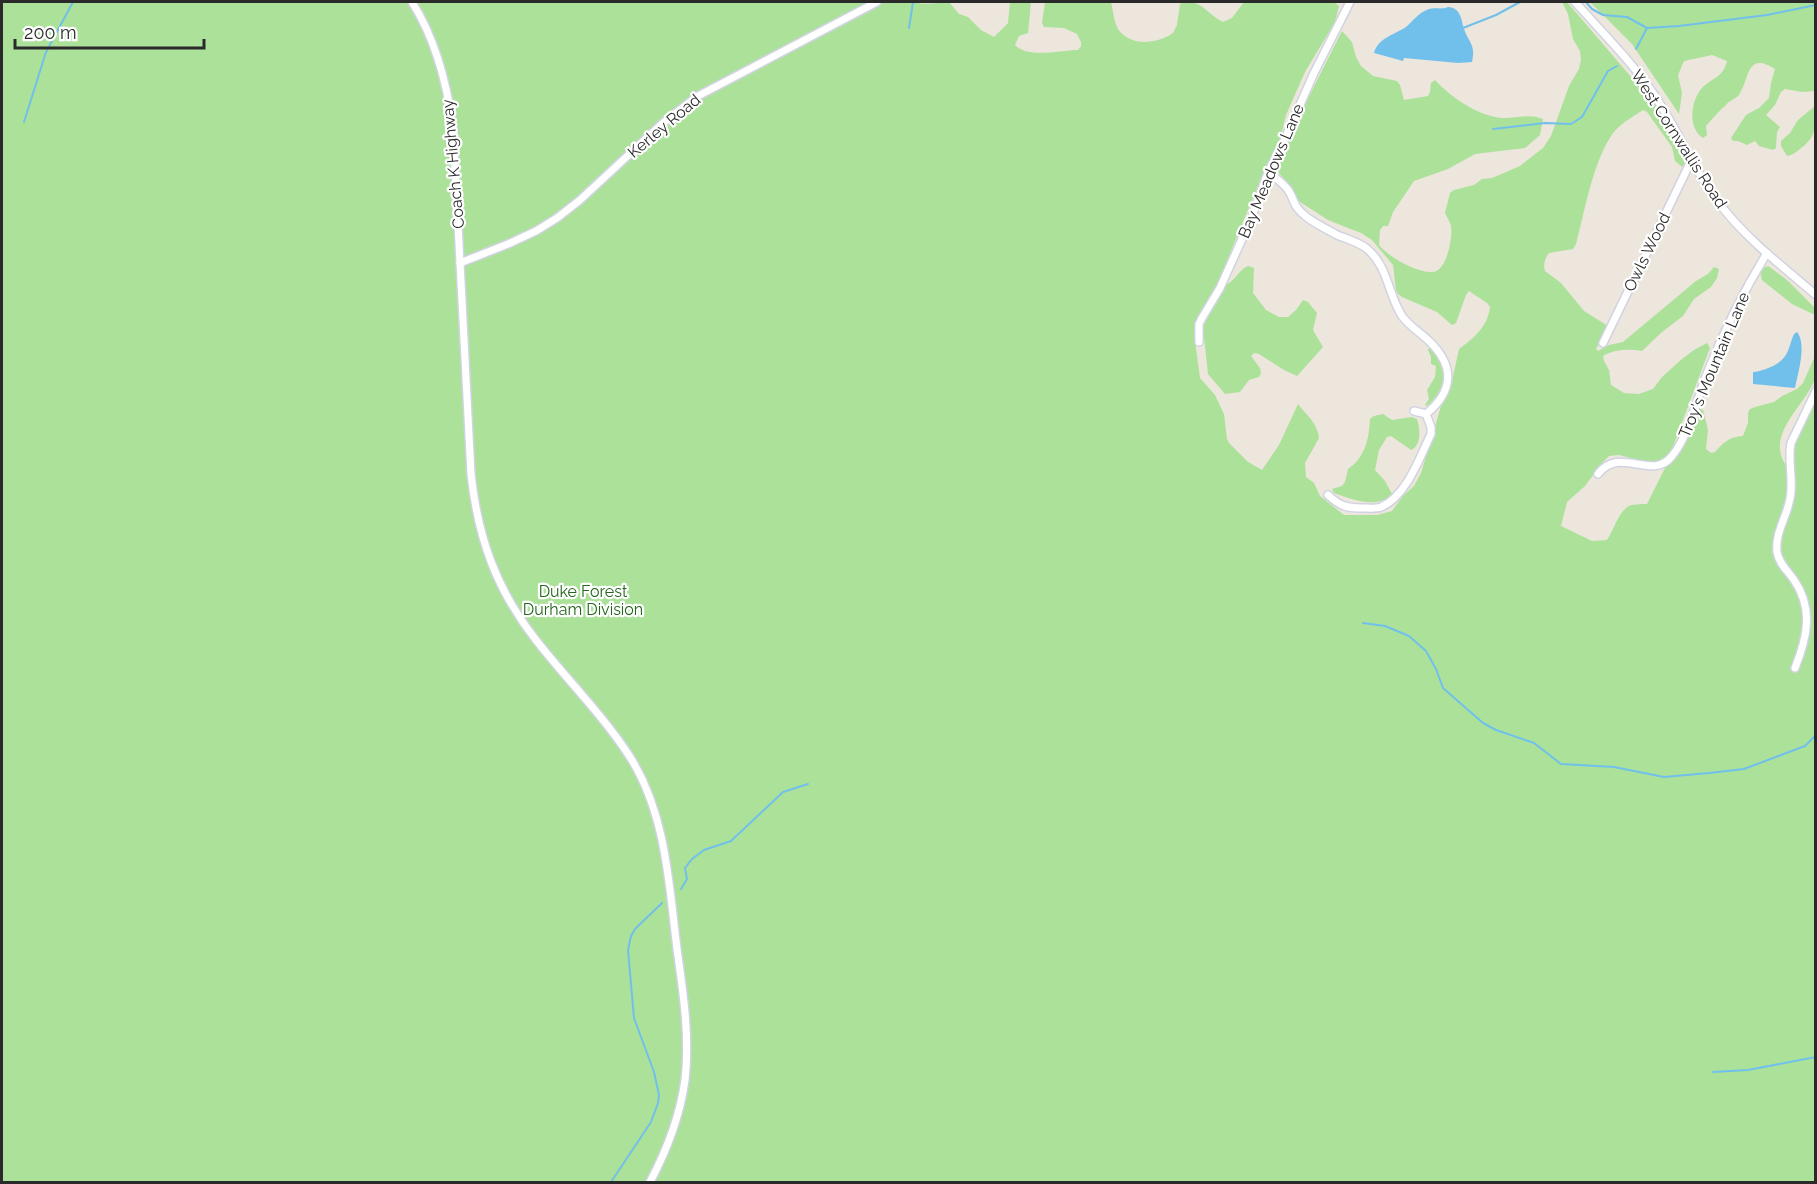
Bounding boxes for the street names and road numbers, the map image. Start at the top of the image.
street label: West Cornwallis Road [1627,66,1731,212]
street label: Kerley Road [624,90,704,162]
street label: Coach K Highway [438,98,468,230]
street label: Bay Meadows Lane [1234,101,1308,241]
street label: Owls Wood [1620,209,1674,294]
street label: Troy's Mountain Lane [1675,289,1753,441]

